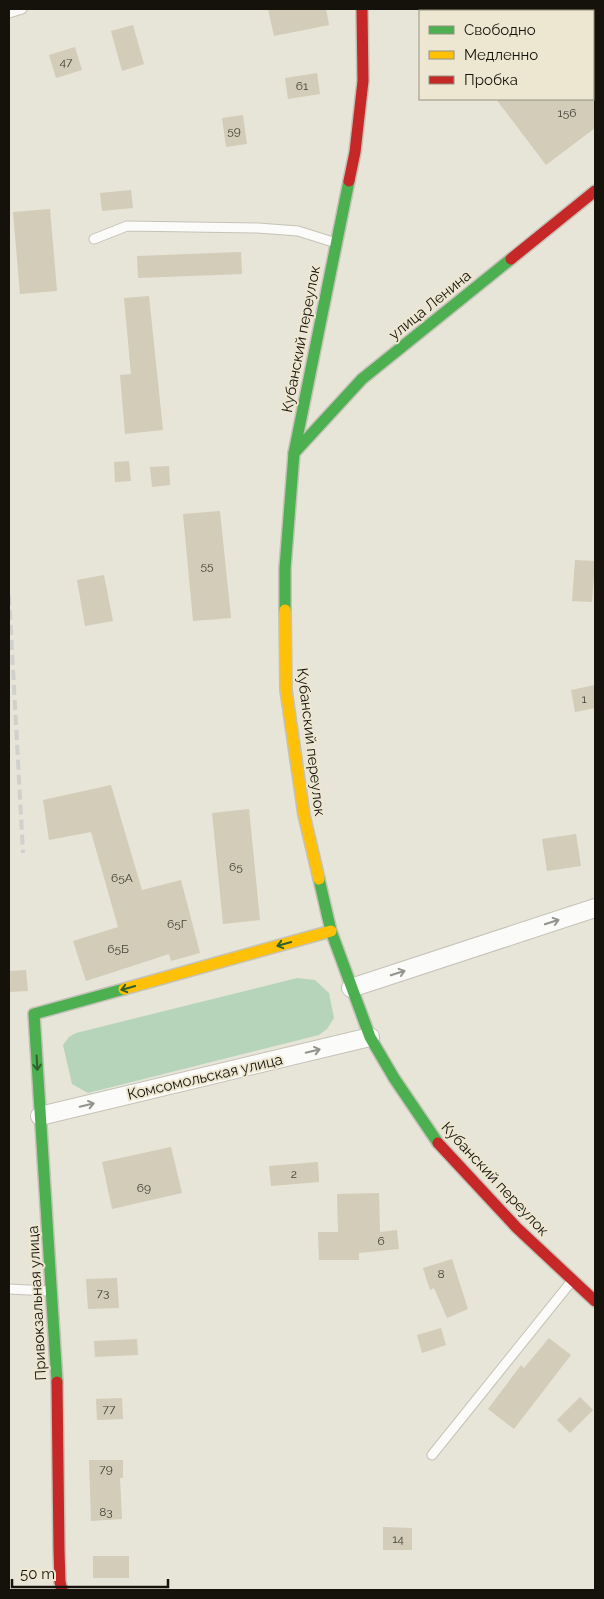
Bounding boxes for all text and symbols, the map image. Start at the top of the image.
legend [419,10,594,100]
text: Свободно [464,21,536,39]
text: Медленно [464,46,538,64]
house number: 47 [60,55,73,69]
text: Пробка [464,71,518,89]
house number: 61 [296,79,308,93]
house number: 156 [558,106,576,120]
house number: 59 [227,124,241,138]
street label: Кубанский переулок [278,264,324,414]
street label: улица Ленина [385,266,475,344]
house number: 55 [200,559,214,573]
street label: Кубанский переулок [293,667,329,817]
house number: 1 [581,692,587,706]
house number: 65 [229,860,243,874]
house number: 65А [111,871,133,885]
house number: 65Г [167,917,187,931]
one-way arrow [544,917,559,926]
one-way arrow [277,940,293,950]
house number: 65Б [107,942,129,956]
one-way arrow [389,968,405,977]
one-way arrow [120,984,136,993]
one-way arrow [305,1046,321,1055]
street label: Комсомольская улица [126,1050,284,1104]
one-way arrow [32,1054,42,1070]
one-way arrow [79,1100,95,1109]
street label: Кубанский переулок [437,1118,553,1240]
house number: 2 [291,1167,297,1181]
house number: 69 [137,1181,151,1195]
street label: Привокзальная улица [24,1225,50,1381]
house number: 6 [377,1234,385,1248]
house number: 8 [437,1267,445,1281]
house number: 73 [97,1286,109,1300]
house number: 77 [103,1402,116,1416]
house number: 79 [99,1462,113,1476]
house number: 83 [99,1505,113,1519]
house number: 14 [392,1532,404,1546]
scale bar [12,1556,169,1588]
text: 50 m [20,1565,55,1583]

